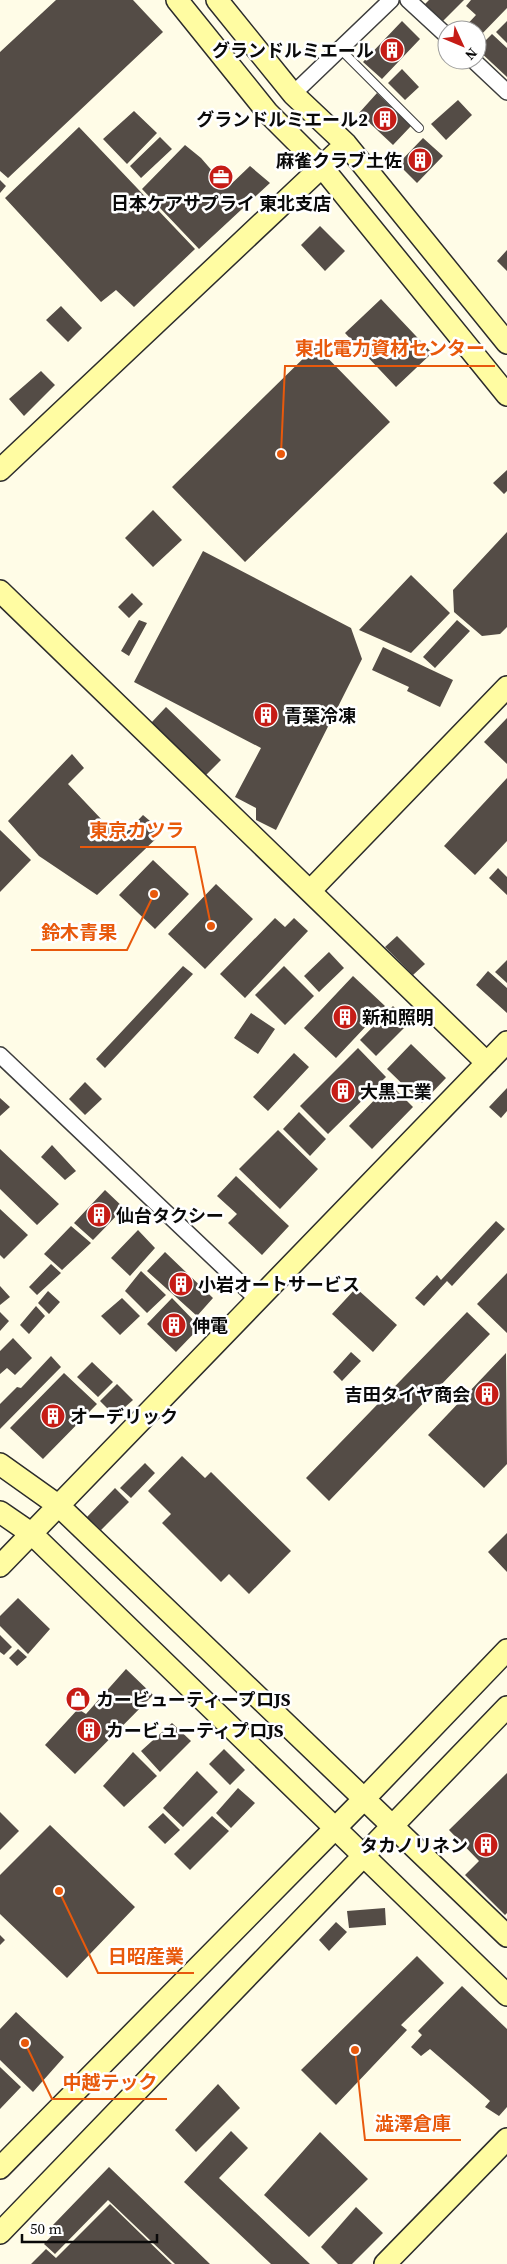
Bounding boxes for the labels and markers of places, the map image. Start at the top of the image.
building icon: グランドルミエール [379,37,405,63]
place label: グランドルミエール [212,38,374,63]
building icon: グランドルミエール2 [372,106,398,132]
place label: グランドルミエール2 [196,107,368,132]
building icon: 麻雀クラブ土佐 [407,147,433,173]
place label: 麻雀クラブ土佐 [276,148,402,173]
office icon: 日本ケアサプライ 東北支店 [208,164,234,190]
place label: 日本ケアサプライ 東北支店 [111,191,331,216]
callout: 東北電力資材センター [285,332,495,366]
building icon: 青葉冷凍 [253,702,279,728]
place label: 青葉冷凍 [284,703,356,728]
callout: 東京カツラ [80,813,195,847]
callout: 鈴木青果 [31,916,127,950]
building icon: 新和照明 [332,1004,358,1030]
place label: 新和照明 [362,1005,434,1030]
building icon: 大黒工業 [330,1078,356,1104]
place label: 大黒工業 [360,1079,432,1104]
building icon: 仙台タクシー [86,1202,112,1228]
place label: 仙台タクシー [116,1203,224,1228]
building icon: 小岩オートサービス [168,1271,194,1297]
place label: 小岩オートサービス [198,1272,360,1297]
building icon: 伸電 [161,1312,187,1338]
place label: 伸電 [192,1313,228,1338]
building icon: 吉田タイヤ商会 [474,1381,500,1407]
place label: 吉田タイヤ商会 [345,1382,470,1407]
building icon: オーデリック [40,1403,66,1429]
place label: オーデリック [70,1404,178,1429]
shop icon: カービューティープロJS [65,1686,91,1712]
place label: カービューティープロJS [96,1687,291,1712]
building icon: カービューティプロJS [76,1717,102,1743]
place label: カービューティプロJS [106,1718,284,1743]
building icon: タカノリネン [473,1832,499,1858]
place label: タカノリネン [360,1833,468,1858]
callout: 日昭産業 [98,1939,194,1973]
callout: 中越テック [52,2065,167,2099]
callout: 澁澤倉庫 [365,2106,461,2140]

